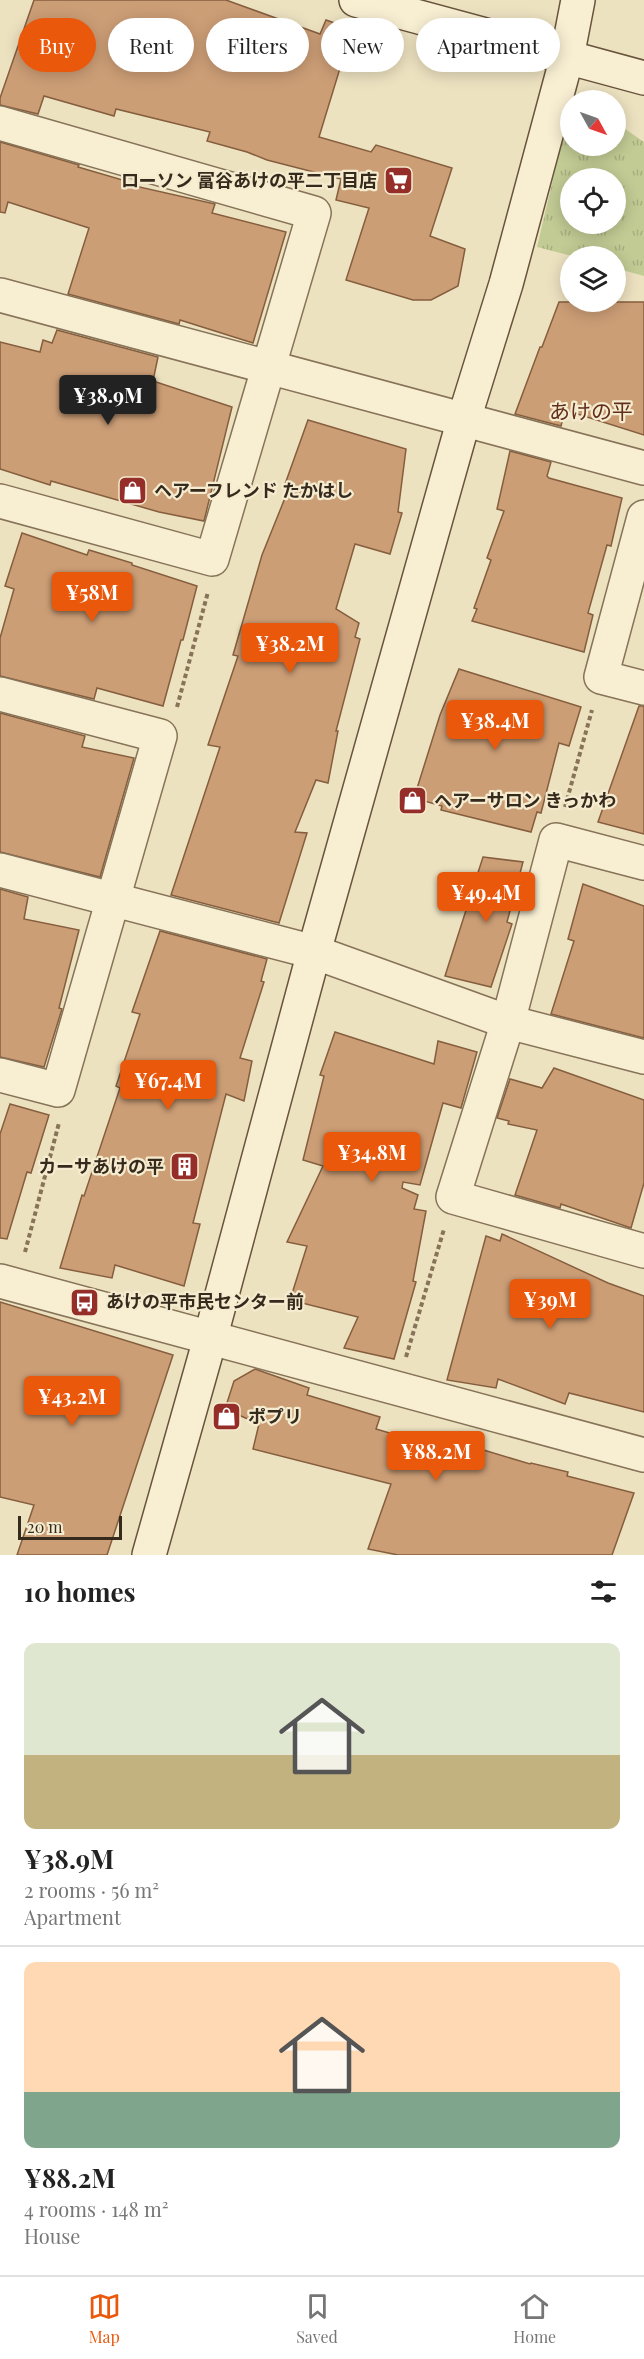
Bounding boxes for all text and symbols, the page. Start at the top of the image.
chip: Buy [18,18,96,72]
chip: Rent [108,18,194,72]
chip: Filters [206,18,309,72]
chip: New [321,18,404,72]
chip: Apartment [416,18,560,72]
north arrow [560,90,626,156]
map controls [560,90,626,312]
supermarket icon: ローソン 富谷あけの平二丁目店 [382,165,414,197]
place label: ローソン 富谷あけの平二丁目店 [121,168,377,192]
button: locate [560,168,626,234]
button: layers [560,246,626,312]
pin: ¥38.9M [59,375,157,426]
text: ¥38.9M [73,381,143,408]
district label: あけの平 [549,396,633,424]
shop icon: ヘアーフレンド たかはし [117,475,149,507]
place label: ヘアーフレンド たかはし [154,478,353,502]
pin: ¥58M [56,572,128,623]
text: ¥58M [66,578,118,605]
pin: ¥38.2M [241,623,339,674]
text: ¥38.2M [256,629,324,656]
pin: ¥38.4M [446,700,544,751]
text: ¥38.4M [460,706,530,733]
shop icon: ヘアーサロン きっかわ [397,785,429,817]
place label: ヘアーサロン きっかわ [434,788,616,812]
pin: ¥49.4M [437,872,535,923]
text: ¥49.4M [451,878,521,905]
pin: ¥67.4M [119,1060,217,1111]
text: ¥67.4M [134,1066,202,1093]
pin: ¥34.8M [323,1132,421,1183]
text: ¥34.8M [337,1138,407,1165]
building icon: カーサあけの平 [169,1151,201,1183]
place label: カーサあけの平 [38,1154,164,1178]
pin: ¥39M [514,1279,586,1330]
text: ¥39M [524,1285,576,1312]
bus stop icon: あけの平市民センター前 [69,1286,101,1318]
place label: あけの平市民センター前 [106,1289,304,1313]
pin: ¥43.2M [23,1376,121,1427]
text: ¥43.2M [38,1382,106,1409]
shop icon: ポプリ [211,1401,243,1433]
place label: ポプリ [248,1404,302,1428]
pin: ¥88.2M [387,1431,485,1482]
text: ¥88.2M [401,1437,471,1464]
scale bar [18,1513,122,1540]
text: 20 m [27,1516,62,1537]
text: 10 homes [24,1574,136,1609]
icon: filters [587,1575,620,1608]
icon: home [268,1682,376,1790]
text: ¥38.9M [24,1841,114,1876]
text: 2 rooms · 56 m² [24,1876,159,1903]
text: Apartment [24,1903,121,1930]
icon: home [268,2001,376,2109]
text: ¥88.2M [24,2160,116,2195]
text: 4 rooms · 148 m² [24,2195,168,2222]
text: House [24,2222,80,2249]
tab: Map [88,2290,121,2347]
tab: Saved [296,2290,338,2347]
tab: Home [513,2290,556,2347]

